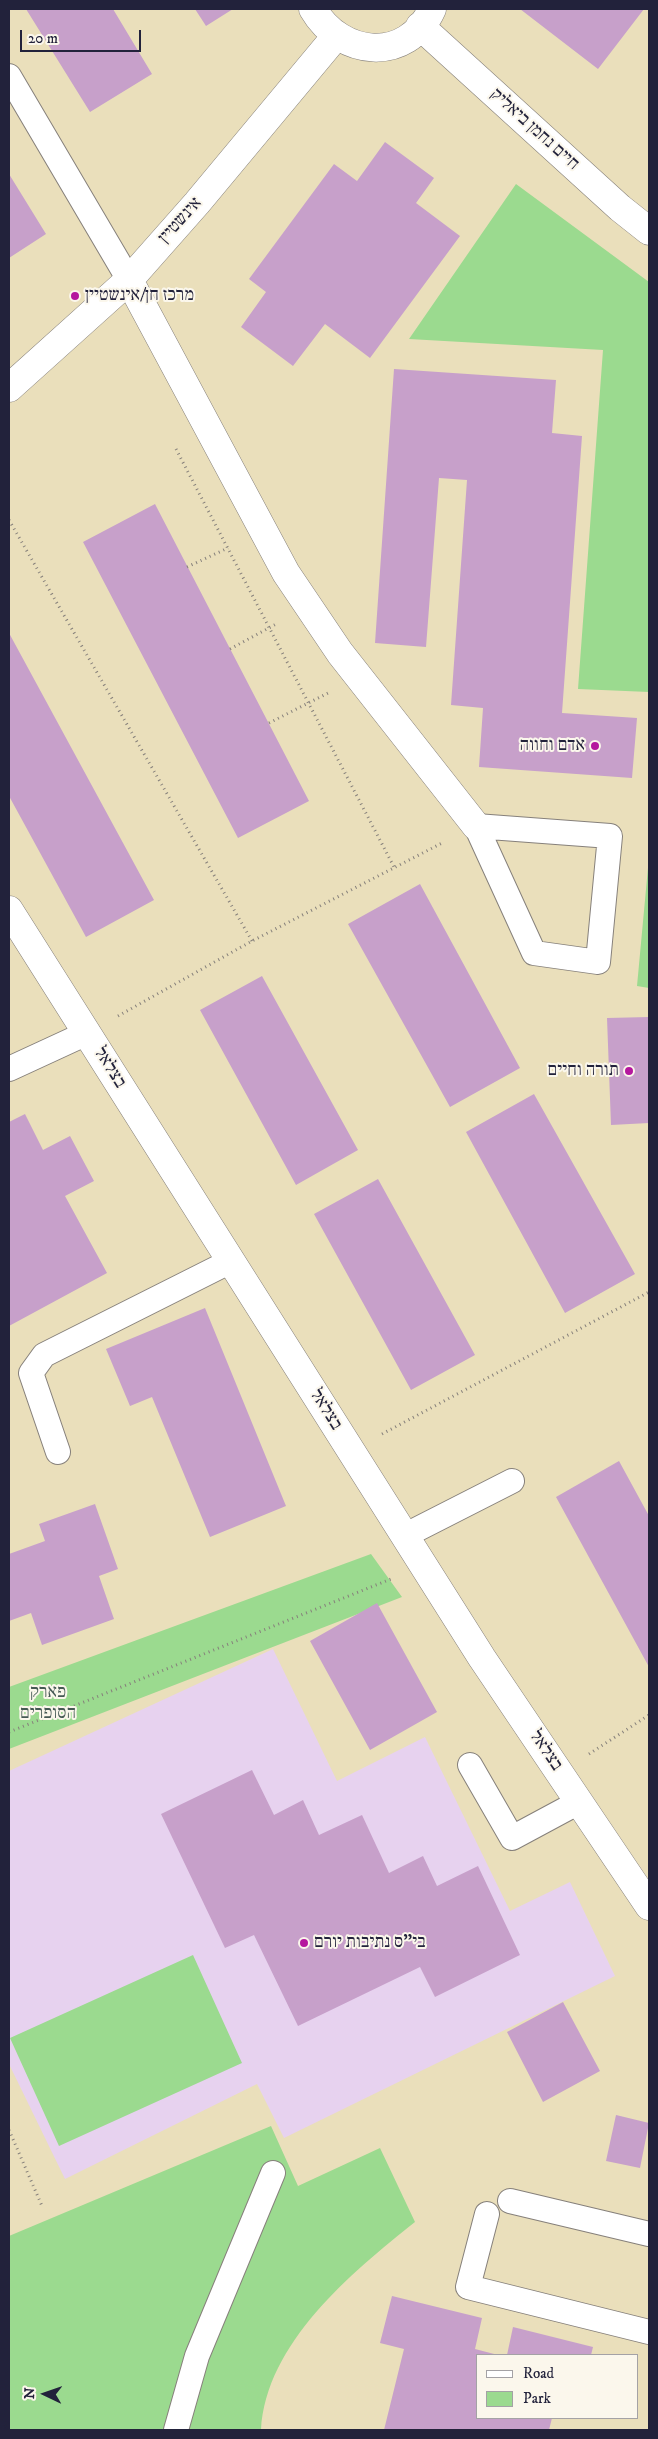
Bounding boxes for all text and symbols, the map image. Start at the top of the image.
scale bar [22,20,144,52]
text: 20 m [28,29,58,48]
street label: חיים נחמן ביאליק [485,84,583,176]
street label: אינשטיין [155,193,207,249]
place label: מרכז חן/אינשטיין [85,285,194,307]
marker: מרכז חן/אינשטיין [69,290,81,302]
place label: אדם וחווה [520,735,585,757]
marker: אדם וחווה [589,740,601,752]
street label: בצלאל [88,1043,130,1093]
place label: תורה וחיים [548,1060,619,1082]
marker: תורה וחיים [623,1065,635,1077]
street label: בצלאל [304,1385,346,1435]
park label: פארק הסופרים [20,1682,76,1725]
street label: בצלאל [524,1727,566,1775]
place label: בי"ס נתיבות יורם [314,1932,426,1954]
marker: בי"ס נתיבות יורם [298,1937,310,1949]
legend [476,2354,638,2419]
text: Road [523,2364,554,2383]
north arrow [20,2369,70,2419]
text: N [21,2387,39,2399]
text: Park [523,2389,551,2408]

